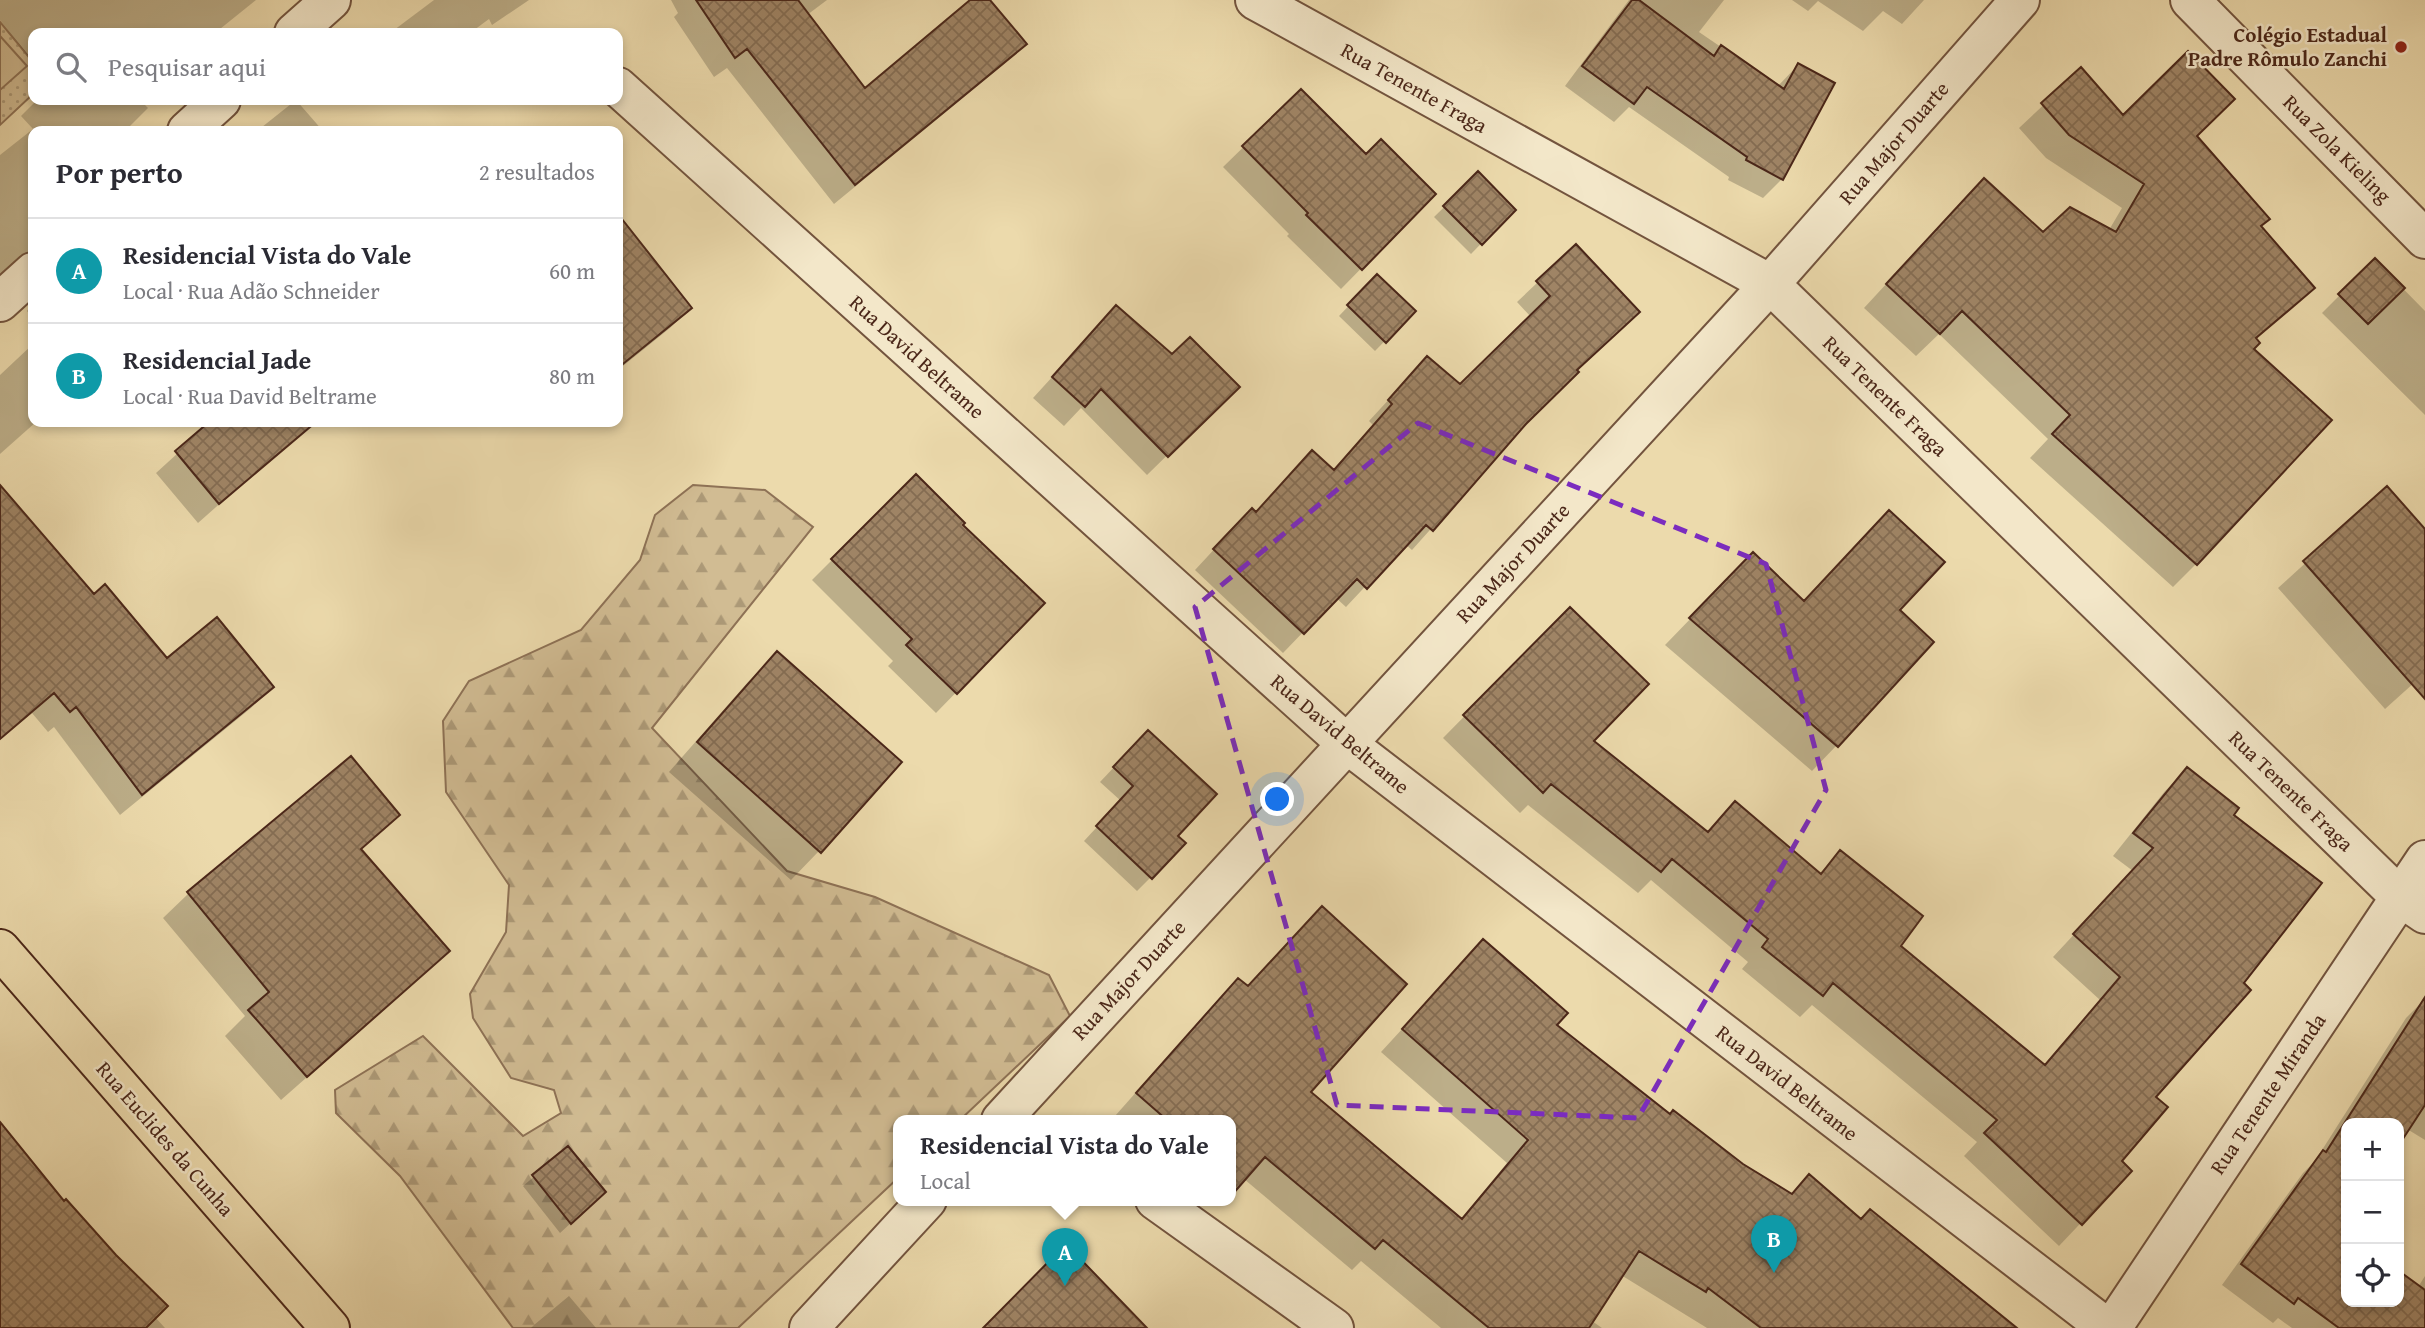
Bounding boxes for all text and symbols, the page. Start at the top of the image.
place label: Colégio Estadual Padre Rômulo Zanchi [2188,19,2387,74]
search box [28,28,623,105]
street label: Rua Tenente Fraga [1335,34,1493,141]
marker: Colégio Estadual Padre Rômulo Zanchi [2393,39,2409,55]
text: Pesquisar aqui [108,47,266,86]
icon: search [52,48,90,86]
street label: Rua Major Duarte [1831,74,1956,211]
street label: Rua Zola Kieling [2276,87,2399,210]
text: Por perto [56,150,183,194]
text: 2 resultados [479,155,595,188]
text: Residencial Vista do Vale [123,235,411,274]
text: A [72,254,86,287]
text: 60 m [549,254,595,287]
text: Local · Rua Adão Schneider [123,274,380,307]
street label: Rua David Beltrame [843,287,992,426]
street label: Rua Tenente Fraga [1816,328,1955,463]
text: Residencial Jade [123,340,311,379]
text: B [72,359,86,392]
text: 80 m [549,359,595,392]
text: Local · Rua David Beltrame [123,379,377,412]
street label: Rua Major Duarte [1449,495,1577,630]
street label: Rua David Beltrame [1264,666,1417,801]
street label: Rua Tenente Fraga [2222,723,2361,858]
your location [1260,782,1294,816]
street label: Rua Major Duarte [1065,912,1193,1047]
street label: Rua Tenente Miranda [2202,1007,2333,1181]
street label: Rua David Beltrame [1710,1017,1865,1148]
street label: Rua Euclides da Cunha [89,1054,242,1223]
popup [893,1115,1236,1206]
map controls [2341,1118,2404,1307]
button: + [2341,1118,2404,1181]
text: Residencial Vista do Vale [920,1125,1209,1164]
text: Local [920,1164,971,1197]
button: − [2341,1181,2404,1244]
pin: B [1751,1215,1797,1273]
pin: A [1042,1228,1088,1286]
button: locate [2341,1244,2404,1307]

